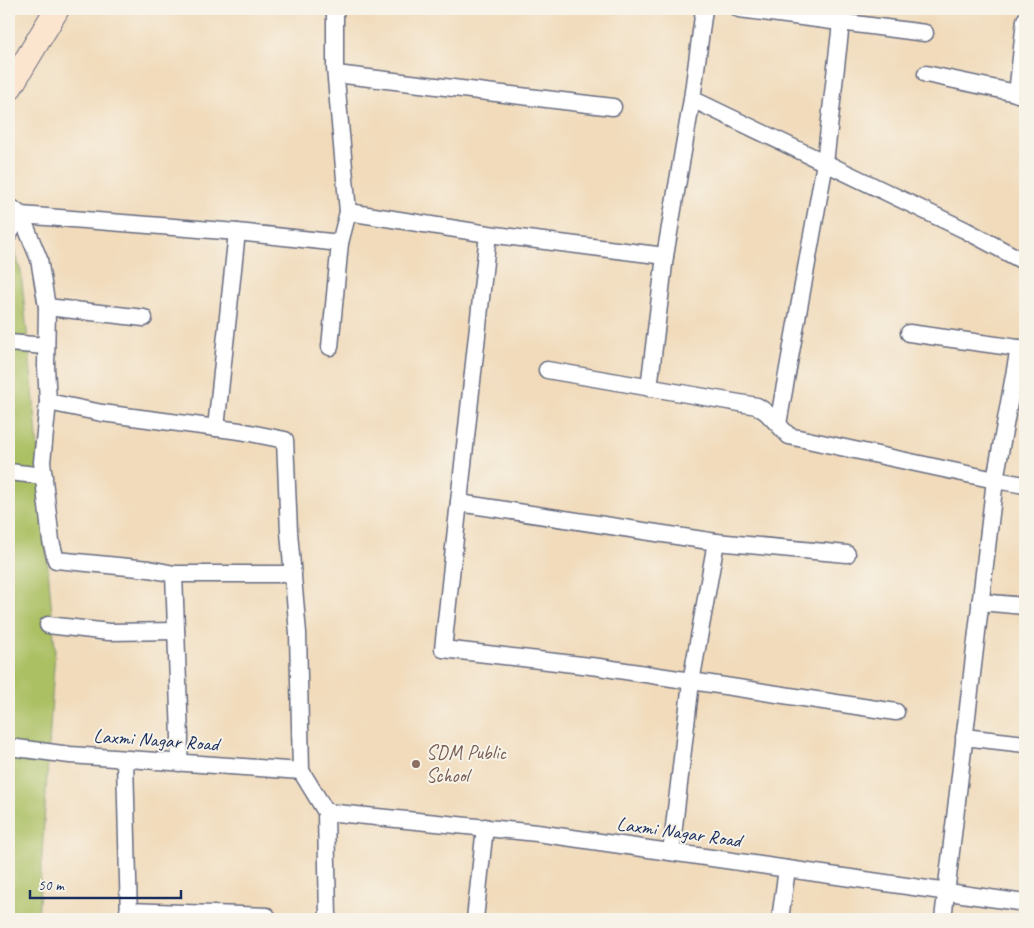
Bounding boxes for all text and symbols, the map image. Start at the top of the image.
street label: Laxmi Nagar Road [93,723,222,757]
place label: SDM Public School [426,740,507,788]
marker: SDM Public School [410,758,422,770]
street label: Laxmi Nagar Road [615,811,746,854]
scale bar [30,868,181,900]
text: 50 m [38,876,65,895]

